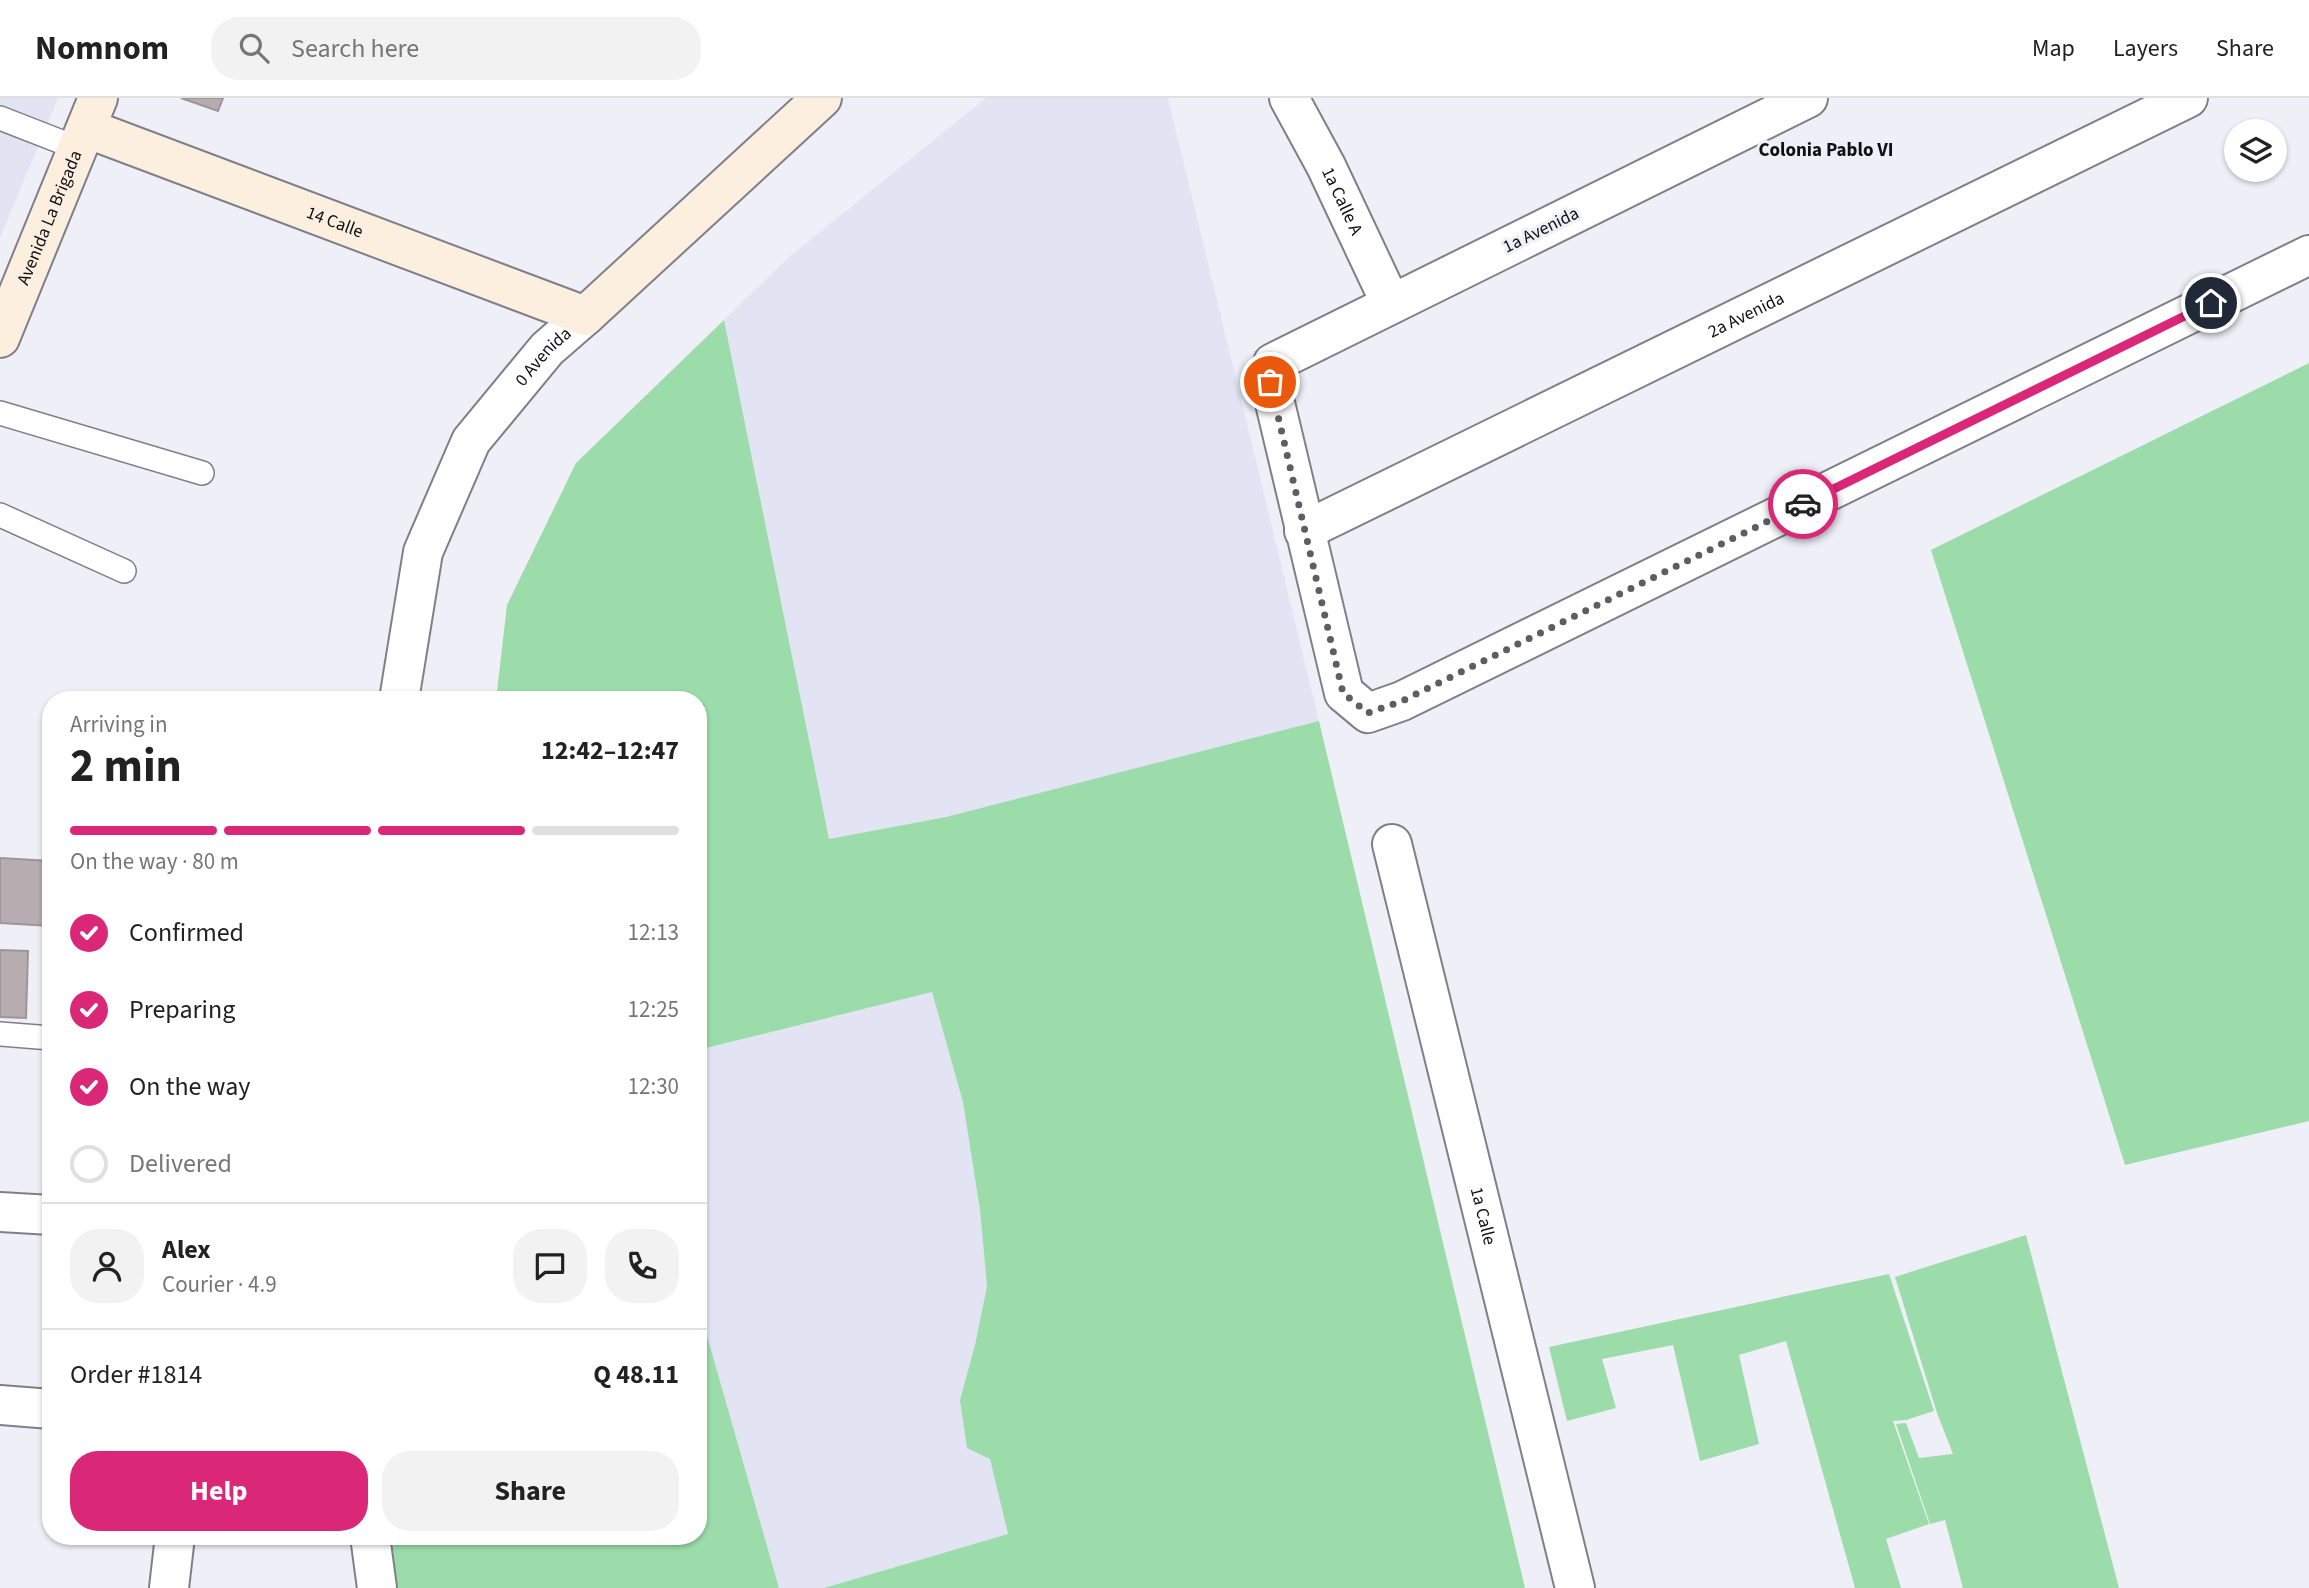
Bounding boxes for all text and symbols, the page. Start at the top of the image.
search box [211,17,701,80]
text: Nomnom [35,25,169,72]
icon: search [235,29,273,67]
text: Search here [291,30,419,67]
text: Map [2032,31,2075,66]
text: Layers [2113,31,2178,66]
text: Share [2216,31,2274,66]
map controls [2224,119,2287,182]
button: layers [2224,119,2287,182]
district label: Colonia Pablo VI [1758,137,1894,164]
street label: Avenida La Brigada [10,146,88,289]
street label: 1a Calle A [1316,163,1369,239]
street label: 14 Calle [303,200,367,244]
street label: 1a Avenida [1499,201,1583,259]
pin [2181,273,2241,333]
icon: home [2192,284,2230,322]
street label: 2a Avenida [1704,285,1788,344]
street label: 0 Avenida [509,321,577,391]
pin [1240,352,1300,412]
icon: bag [1251,363,1289,401]
courier [1768,469,1838,539]
icon: car [1784,485,1822,523]
text: Arriving in [70,708,168,741]
text: 12:42–12:47 [541,732,679,769]
text: 2 min [70,734,182,799]
text: On the way · 80 m [70,845,239,878]
icon: check [70,914,108,952]
text: Confirmed [129,914,244,951]
text: 12:13 [628,916,679,949]
icon: check [70,991,108,1029]
text: Preparing [129,991,235,1028]
text: 12:25 [628,993,679,1026]
icon: check [70,1068,108,1106]
text: On the way [129,1068,250,1105]
text: 12:30 [628,1070,679,1103]
text: Delivered [129,1145,232,1182]
street label: 1a Calle [1464,1184,1503,1248]
button: person [70,1229,144,1303]
button: chat [513,1229,587,1303]
button: phone [605,1229,679,1303]
text: Alex [162,1231,211,1268]
text: Courier · 4.9 [162,1268,277,1301]
text: Order #1814 [70,1356,202,1393]
text: Q 48.11 [593,1356,679,1393]
button: Help [70,1451,368,1531]
button: Share [382,1451,679,1531]

